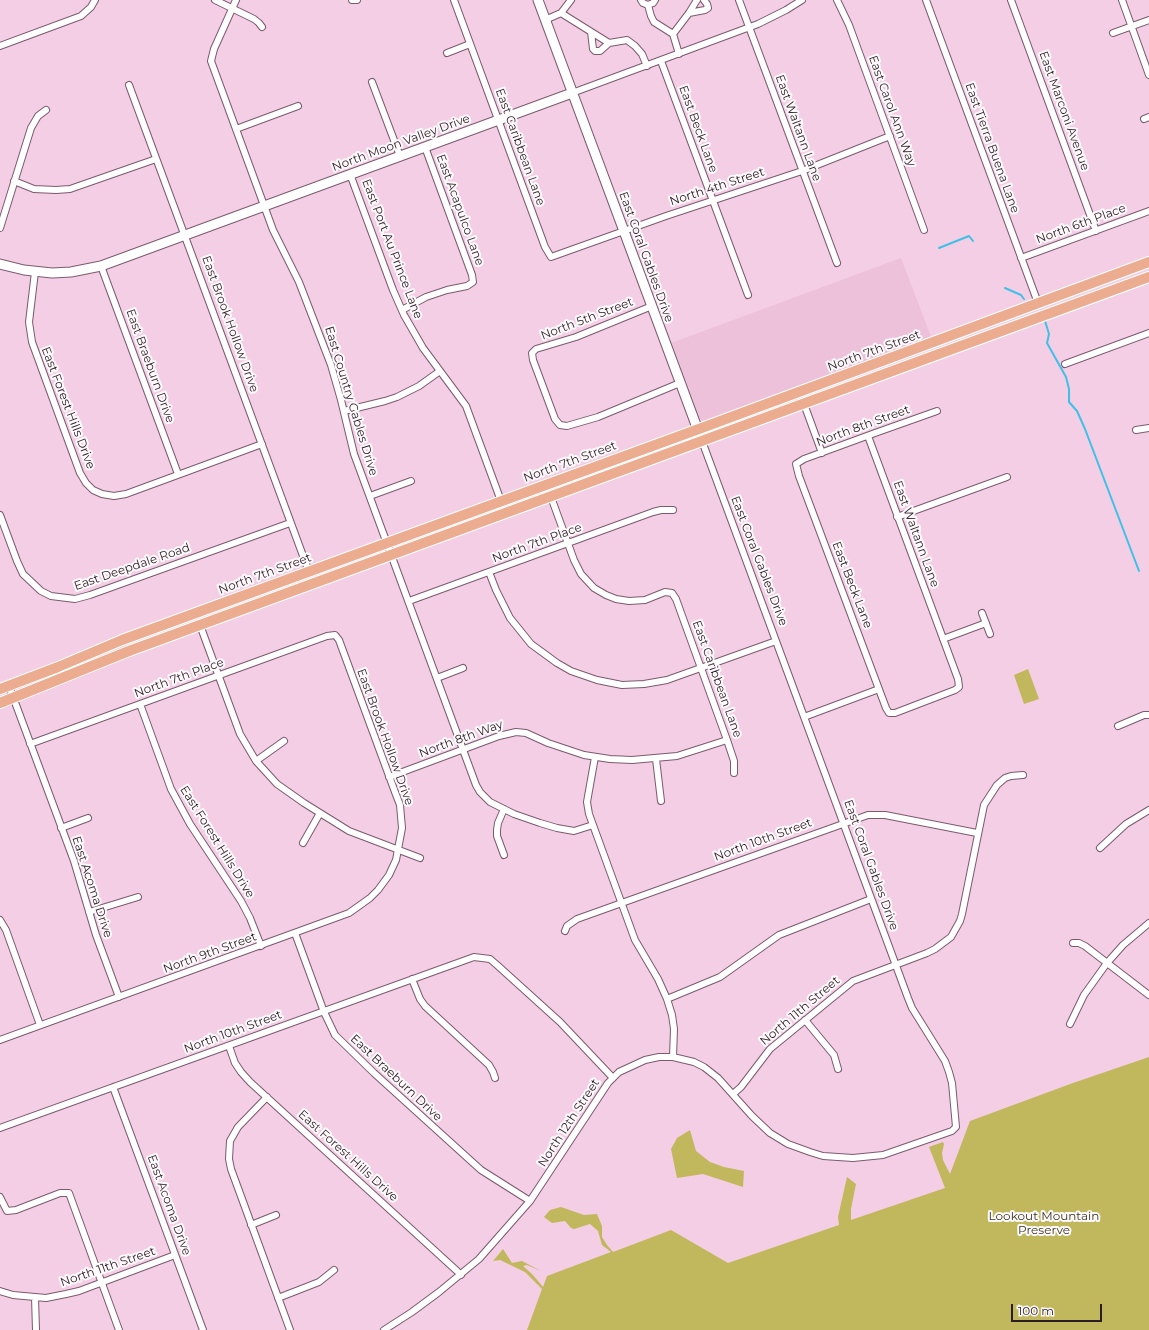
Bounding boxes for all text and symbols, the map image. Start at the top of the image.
street label: East Marconi Avenue [1036,49,1092,173]
street label: East Carol Ann Way [865,54,919,168]
street label: East Waltann Lane [772,73,824,183]
street label: East Tierra Buena Lane [962,81,1022,215]
street label: East Beck Lane [676,83,720,175]
street label: East Caribbean Lane [492,87,548,207]
street label: North Moon Valley Drive [330,111,472,175]
street label: East Acapulco Lane [433,152,487,268]
street label: North 4th Street [668,165,766,209]
street label: East Port Au Prince Lane [359,177,425,321]
street label: East Coral Gables Drive [616,190,676,324]
street label: North 6th Place [1034,201,1128,247]
street label: East Brook Hollow Drive [199,254,261,394]
street label: North 5th Street [539,295,635,343]
street label: East Braeburn Drive [123,307,177,425]
street label: East Country Gables Drive [321,325,381,477]
street label: North 7th Street [826,328,922,374]
street label: East Forest Hills Drive [38,345,98,471]
street label: North 8th Street [814,402,912,450]
street label: North 7th Street [522,439,618,485]
street label: East Waltann Lane [890,479,942,589]
street label: East Coral Gables Drive [728,494,790,628]
street label: North 7th Place [490,520,584,566]
street label: East Deepdale Road [72,540,192,594]
street label: East Beck Lane [829,540,875,630]
street label: North 7th Street [217,551,313,597]
street label: East Caribbean Lane [689,619,745,739]
street label: North 7th Place [132,655,226,701]
street label: East Brook Hollow Drive [354,667,416,807]
street label: North 8th Way [417,717,505,761]
street label: East Forest Hills Drive [177,783,257,901]
street label: East Coral Gables Drive [841,798,901,932]
street label: North 10th Street [712,816,814,864]
street label: East Acoma Drive [69,834,115,940]
street label: North 9th Street [161,929,259,977]
street label: North 11th Street [757,974,843,1048]
street label: North 10th Street [182,1008,284,1056]
street label: East Braeburn Drive [347,1032,445,1124]
street label: North 12th Street [535,1076,603,1170]
street label: East Forest Hills Drive [295,1107,401,1205]
street label: East Acoma Drive [144,1153,194,1257]
park label: Lookout Mountain Preserve [989,1209,1099,1237]
street label: North 11th Street [59,1244,157,1290]
scale bar [1013,1296,1104,1322]
text: 100 m [1018,1303,1054,1318]

